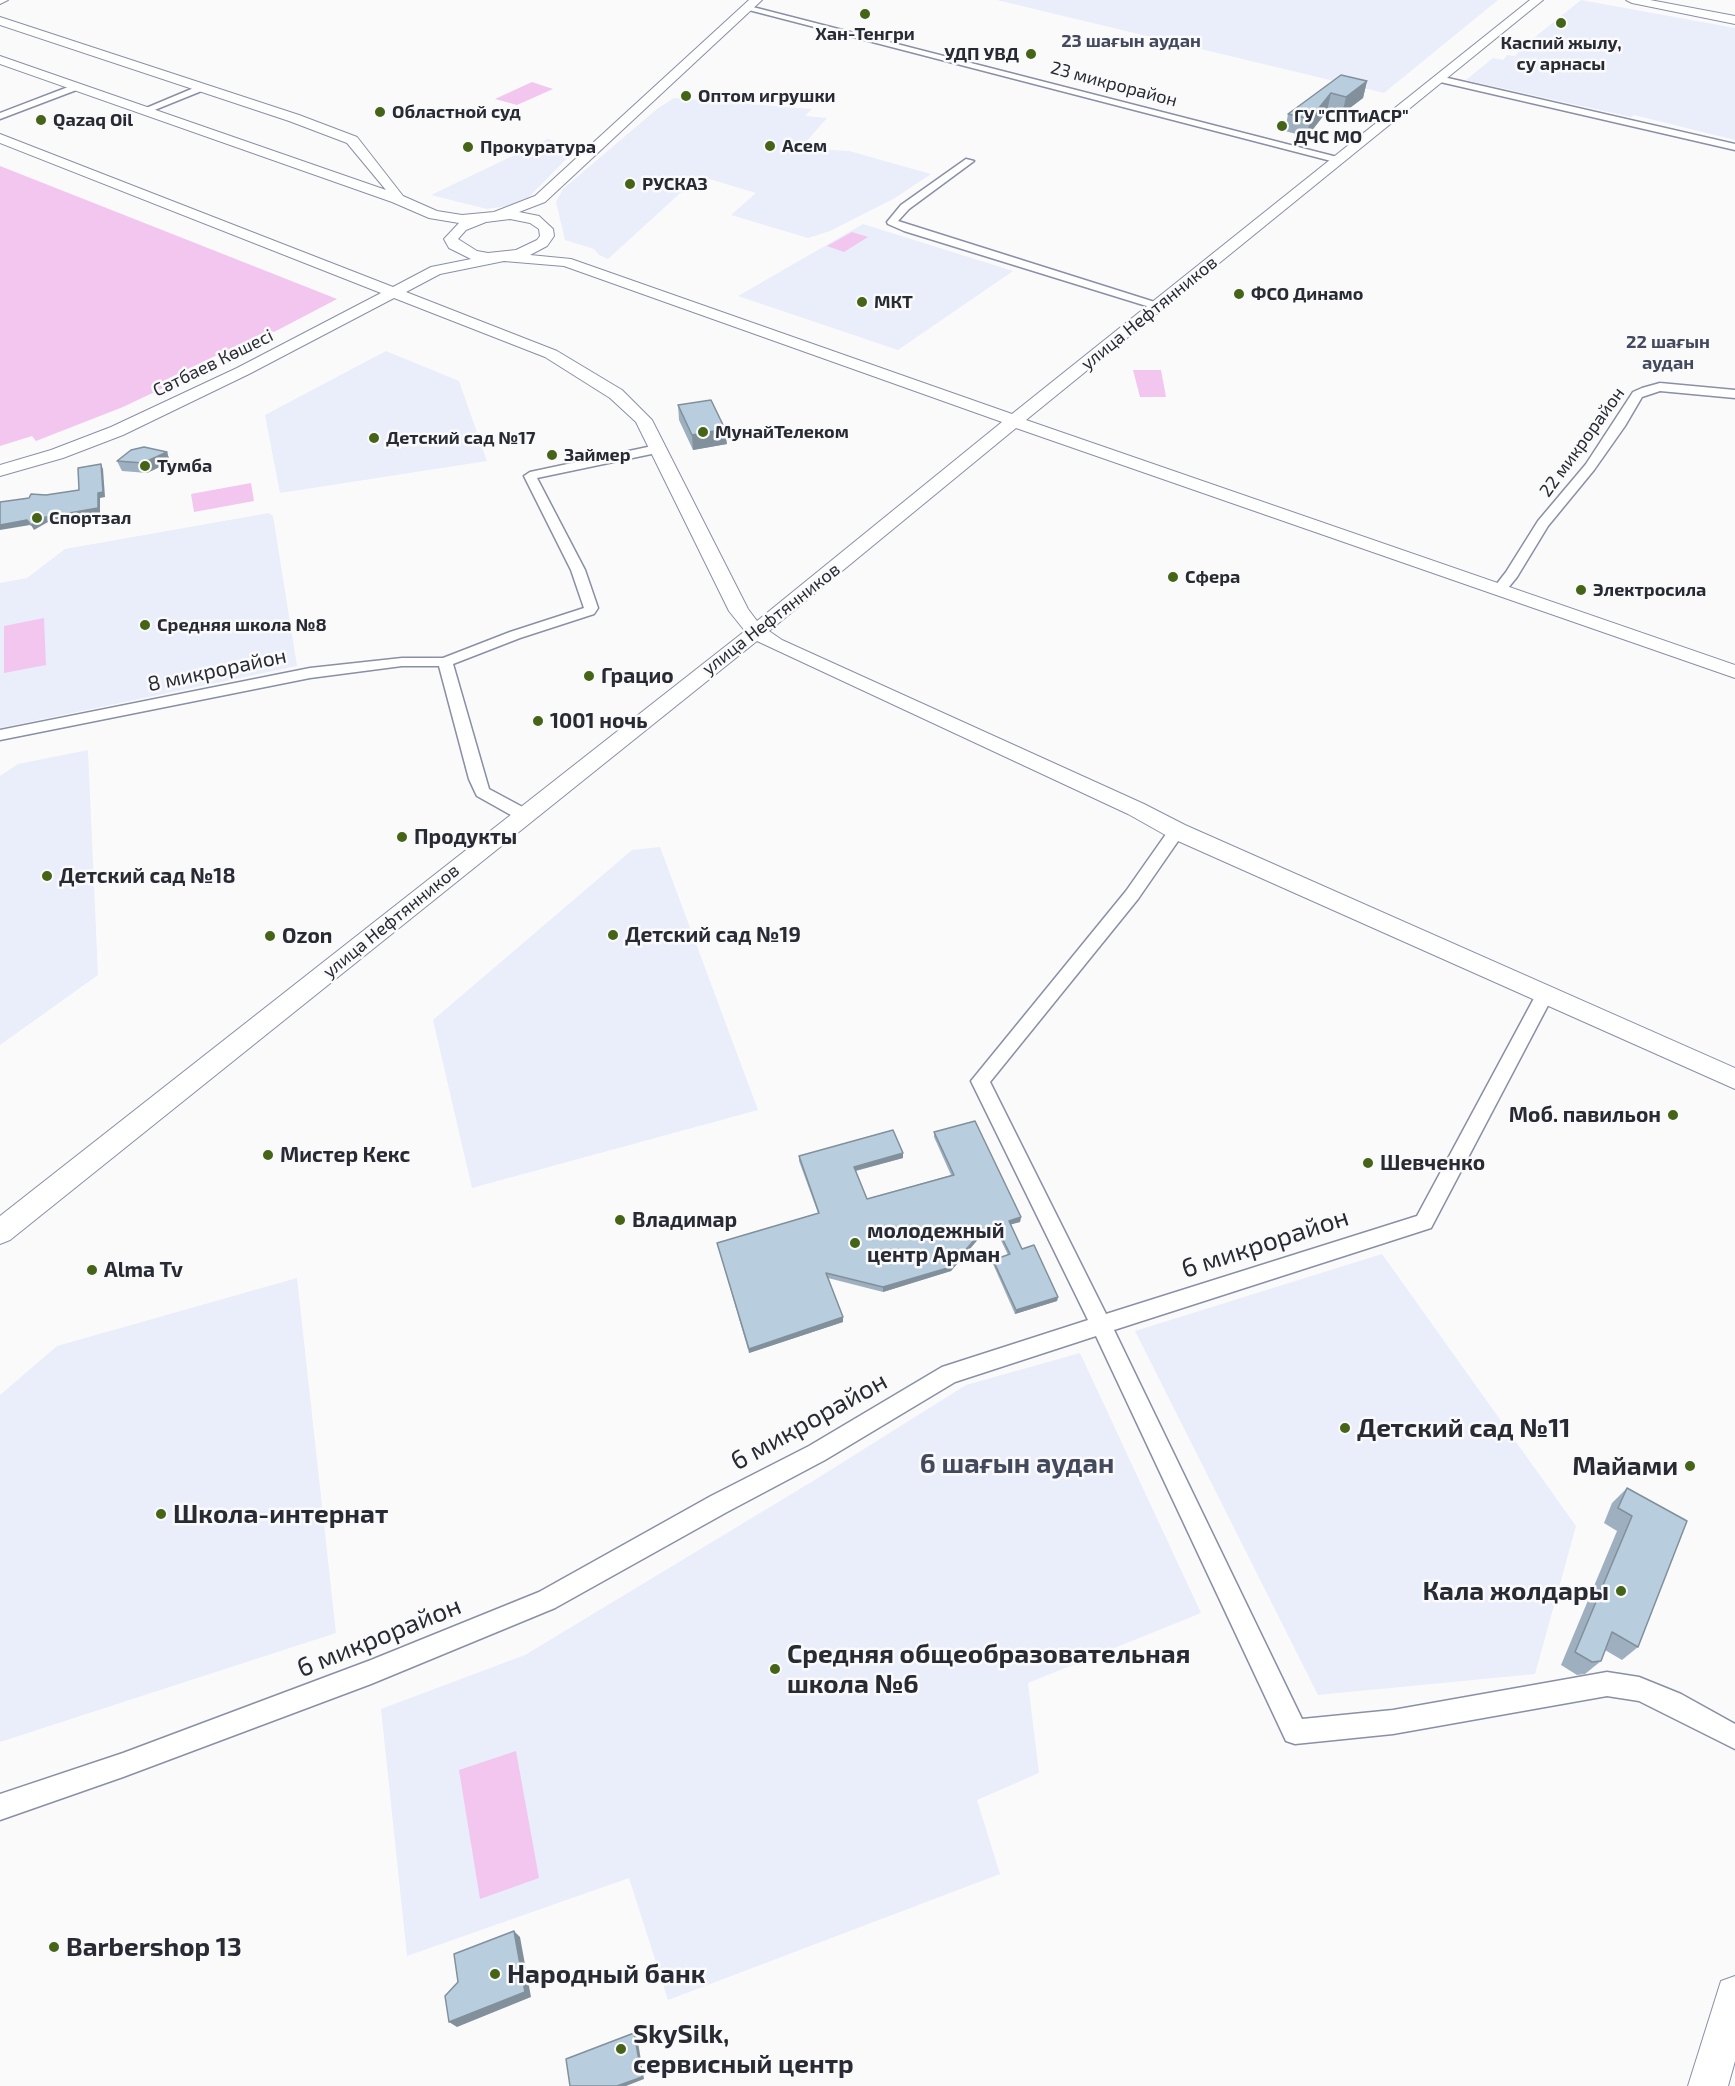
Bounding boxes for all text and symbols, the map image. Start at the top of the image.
marker: Хан-Тенгри [858,7,872,21]
marker: Каспий жылу, су арнасы [1554,16,1568,30]
place label: Хан-Тенгри [815,23,915,45]
district label: 23 шағын аудан [1061,30,1201,52]
place label: Каспий жылу, су арнасы [1500,32,1622,74]
place label: УДП УВД [944,43,1019,65]
marker: УДП УВД [1024,47,1038,61]
street label: 23 микрорайон [1048,57,1180,111]
place label: Оптом игрушки [698,85,836,107]
marker: Оптом игрушки [679,89,693,103]
place label: Областной суд [392,101,521,123]
marker: Областной суд [373,105,387,119]
place label: ГУ "СПТиАСР" ДЧС МО [1294,105,1409,148]
place label: Qazaq Oil [53,109,133,131]
marker: Qazaq Oil [34,113,48,127]
marker: ГУ "СПТиАСР" ДЧС МО [1275,119,1289,133]
place label: Асем [782,135,827,157]
place label: Прокуратура [480,136,596,158]
marker: Асем [763,139,777,153]
marker: Прокуратура [461,140,475,154]
place label: РУСКАЗ [642,173,708,195]
marker: РУСКАЗ [623,177,637,191]
street label: улица Нефтянников [1077,251,1221,375]
place label: ФСО Динамо [1251,283,1363,305]
marker: ФСО Динамо [1232,287,1246,301]
place label: МКТ [874,291,913,313]
marker: МКТ [855,295,869,309]
street label: Сәтбаев Көшесі [149,325,277,401]
district label: 22 шағын аудан [1626,331,1710,374]
street label: 22 микрорайон [1535,383,1629,501]
place label: МунайТелеком [715,421,849,443]
marker: МунайТелеком [696,425,710,439]
place label: Детский сад №17 [386,427,536,449]
marker: Детский сад №17 [367,431,381,445]
place label: Займер [564,444,631,466]
marker: Займер [545,448,559,462]
place label: Тумба [157,455,212,477]
marker: Тумба [138,459,152,473]
place label: Спортзал [49,507,131,529]
marker: Спортзал [30,511,44,525]
street label: улица Нефтянников [698,558,844,680]
place label: Сфера [1185,566,1240,588]
marker: Сфера [1166,570,1180,584]
place label: Электросила [1593,579,1706,601]
marker: Электросила [1574,583,1588,597]
place label: Средняя школа №8 [157,614,327,636]
marker: Средняя школа №8 [138,618,152,632]
street label: 8 микрорайон [145,643,289,697]
place label: Грацио [601,663,674,689]
marker: Грацио [582,669,596,683]
place label: 1001 ночь [550,708,648,734]
marker: 1001 ночь [531,714,545,728]
place label: Продукты [414,824,517,850]
marker: Продукты [395,830,409,844]
street label: улица Нефтянников [319,859,463,983]
place label: Детский сад №18 [59,863,236,889]
marker: Детский сад №18 [40,869,54,883]
place label: Детский сад №19 [625,922,801,948]
place label: Ozon [282,923,332,949]
marker: Детский сад №19 [606,928,620,942]
marker: Ozon [263,929,277,943]
place label: Моб. павильон [1509,1102,1661,1128]
marker: Моб. павильон [1666,1108,1680,1122]
place label: Мистер Кекс [280,1142,410,1168]
marker: Мистер Кекс [261,1148,275,1162]
place label: Шевченко [1380,1150,1485,1176]
marker: Шевченко [1361,1156,1375,1170]
street label: 6 микрорайон [1177,1201,1353,1285]
place label: Владимар [632,1207,737,1233]
marker: Владимар [613,1213,627,1227]
place label: молодежный центр Арман [867,1218,1005,1268]
marker: молодежный центр Арман [848,1236,862,1250]
place label: Alma Tv [104,1257,183,1283]
marker: Alma Tv [85,1263,99,1277]
street label: 6 микрорайон [725,1365,893,1477]
place label: Детский сад №11 [1357,1412,1571,1444]
marker: Детский сад №11 [1338,1421,1352,1435]
district label: 6 шағын аудан [920,1448,1114,1480]
place label: Майами [1572,1450,1678,1482]
marker: Майами [1683,1459,1697,1473]
place label: Школа-интернат [173,1498,388,1530]
marker: Школа-интернат [154,1507,168,1521]
place label: Кала жолдары [1422,1575,1609,1607]
marker: Кала жолдары [1614,1584,1628,1598]
street label: 6 микрорайон [292,1590,466,1684]
place label: Средняя общеобразовательная школа №6 [787,1638,1190,1700]
marker: Средняя общеобразовательная школа №6 [768,1662,782,1676]
place label: Barbershop 13 [66,1931,242,1963]
marker: Barbershop 13 [47,1940,61,1954]
place label: Народный банк [507,1958,705,1990]
marker: Народный банк [488,1967,502,1981]
place label: SkySilk, сервисный центр [633,2018,854,2080]
marker: SkySilk, сервисный центр [614,2042,628,2056]

